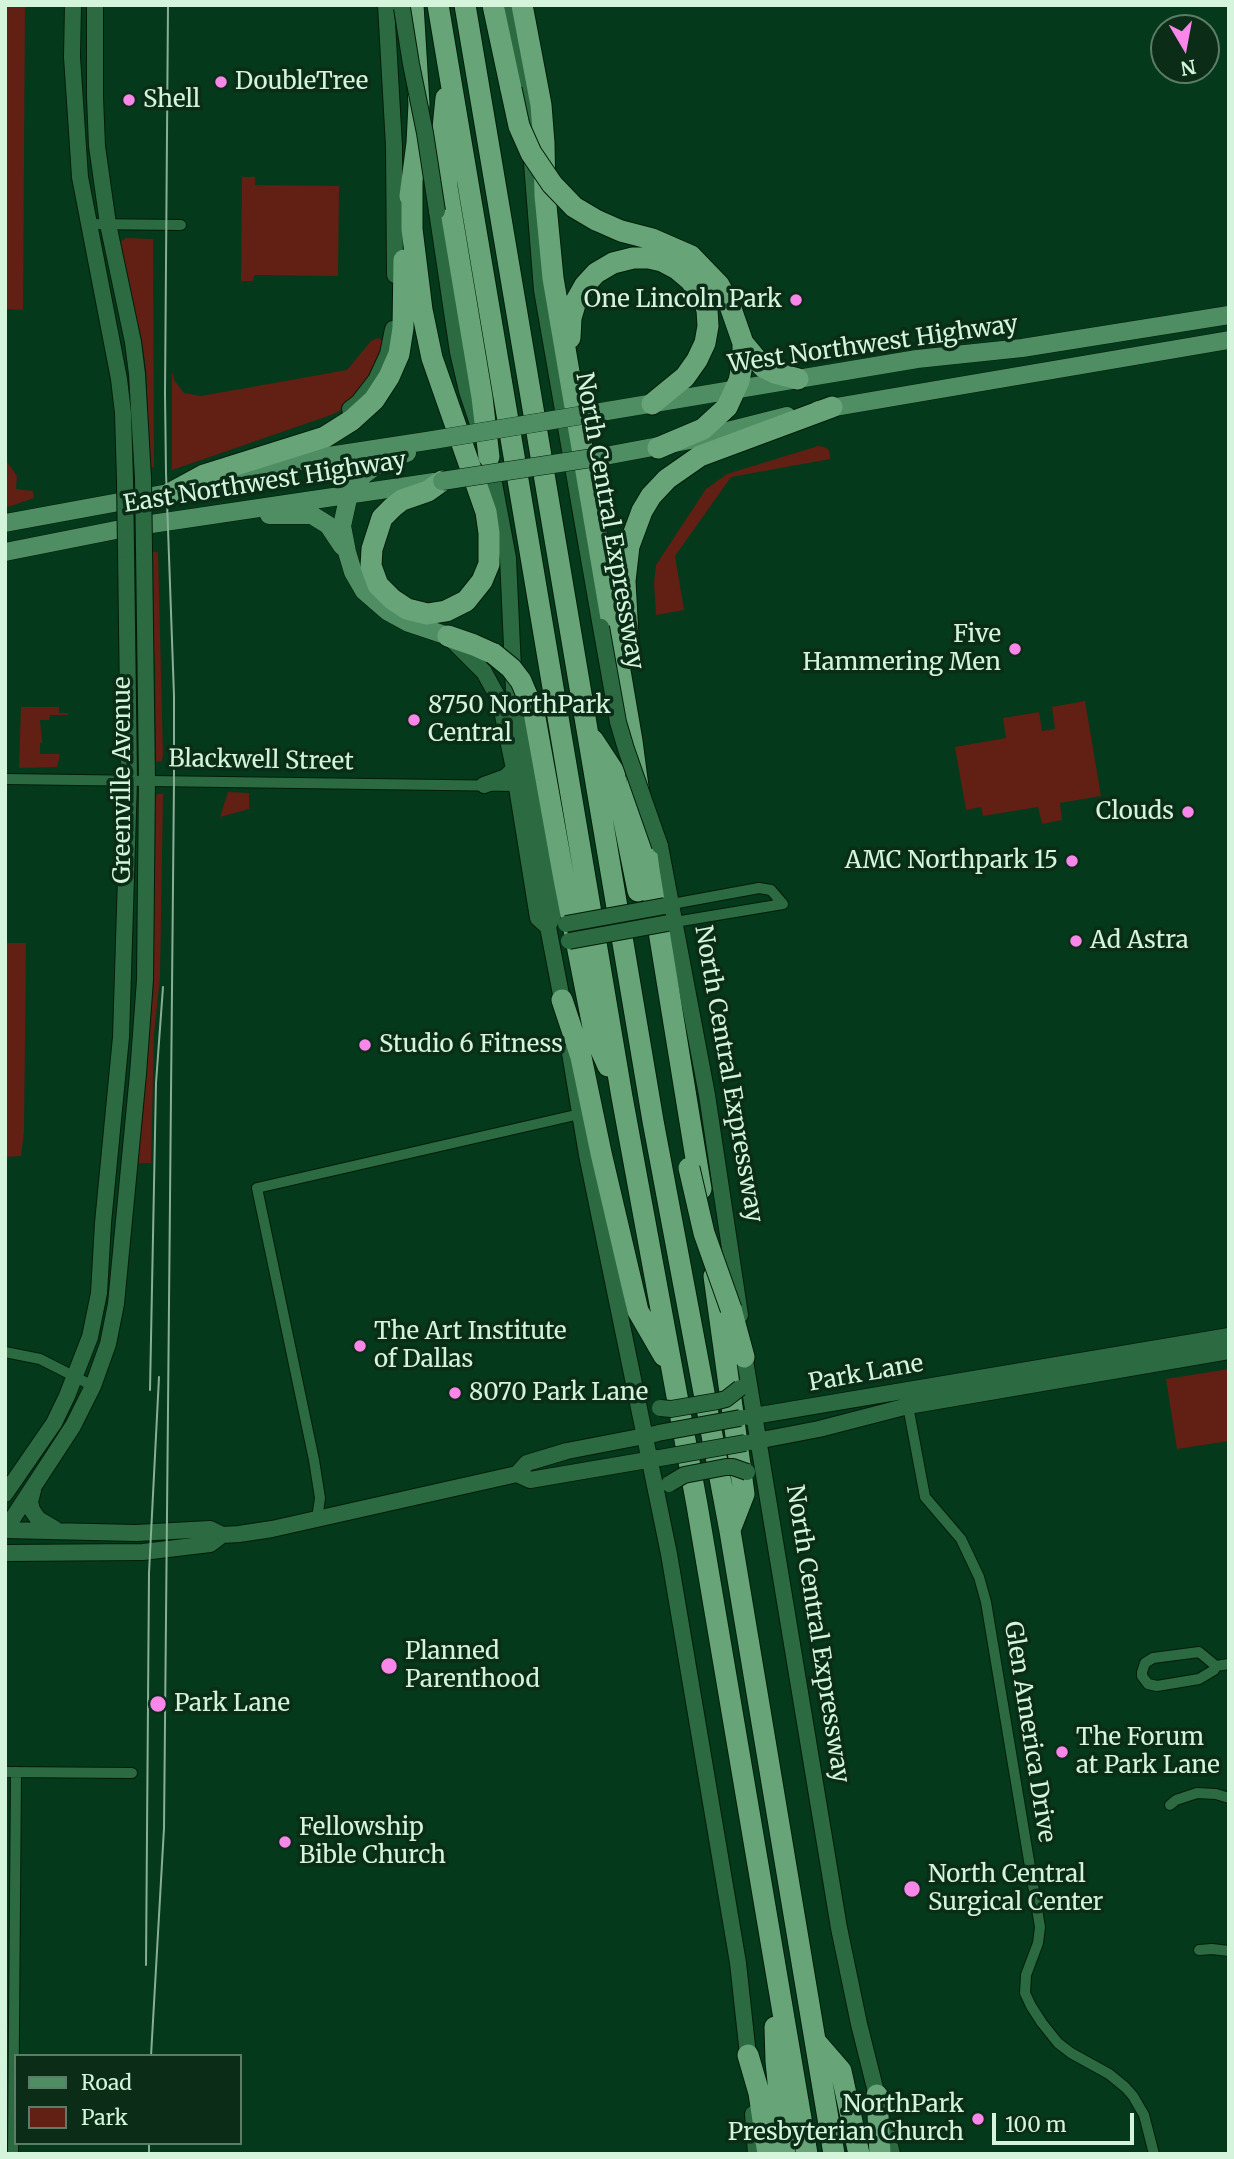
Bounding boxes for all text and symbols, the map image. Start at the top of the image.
north arrow [1150,14,1220,84]
text: N [1179,55,1198,81]
place label: DoubleTree [235,68,368,96]
marker: DoubleTree [213,74,229,90]
place label: Shell [143,86,200,114]
marker: Shell [121,92,137,108]
place label: One Lincoln Park [584,286,782,314]
marker: One Lincoln Park [788,292,804,308]
street label: West Northwest Highway [726,310,1020,380]
street label: North Central Expressway [569,370,649,672]
street label: East Northwest Highway [121,446,409,520]
place label: Five Hammering Men [803,621,1001,677]
marker: Five Hammering Men [1007,641,1023,657]
street label: Greenville Avenue [109,677,137,883]
place label: 8750 NorthPark Central [428,692,611,748]
marker: 8750 NorthPark Central [406,712,422,728]
street label: Blackwell Street [168,745,354,777]
place label: Clouds [1096,798,1174,826]
marker: Clouds [1180,804,1196,820]
place label: AMC Northpark 15 [845,847,1058,875]
marker: AMC Northpark 15 [1064,853,1080,869]
street label: North Central Expressway [688,923,768,1225]
place label: Ad Astra [1090,927,1189,955]
marker: Ad Astra [1068,933,1084,949]
place label: Studio 6 Fitness [379,1031,563,1059]
marker: Studio 6 Fitness [357,1037,373,1053]
place label: The Art Institute of Dallas [374,1318,567,1374]
marker: The Art Institute of Dallas [352,1338,368,1354]
street label: Park Lane [806,1350,926,1398]
place label: 8070 Park Lane [469,1379,648,1407]
marker: 8070 Park Lane [447,1385,463,1401]
street label: North Central Expressway [779,1483,855,1785]
street label: Glen America Drive [997,1619,1061,1845]
place label: Planned Parenthood [405,1638,540,1694]
marker: Planned Parenthood [379,1656,399,1676]
place label: Park Lane [174,1690,290,1718]
marker: Park Lane [148,1694,168,1714]
place label: The Forum at Park Lane [1076,1724,1220,1780]
marker: The Forum at Park Lane [1054,1744,1070,1760]
place label: Fellowship Bible Church [299,1814,446,1870]
marker: Fellowship Bible Church [277,1834,293,1850]
place label: North Central Surgical Center [928,1861,1103,1917]
marker: North Central Surgical Center [902,1879,922,1899]
legend [14,2054,242,2145]
text: Road [81,2069,132,2096]
place label: NorthPark Presbyterian Church [728,2091,964,2147]
scale bar [996,2100,1138,2144]
text: Park [81,2104,128,2131]
marker: NorthPark Presbyterian Church [970,2111,986,2127]
text: 100 m [1005,2111,1067,2138]

